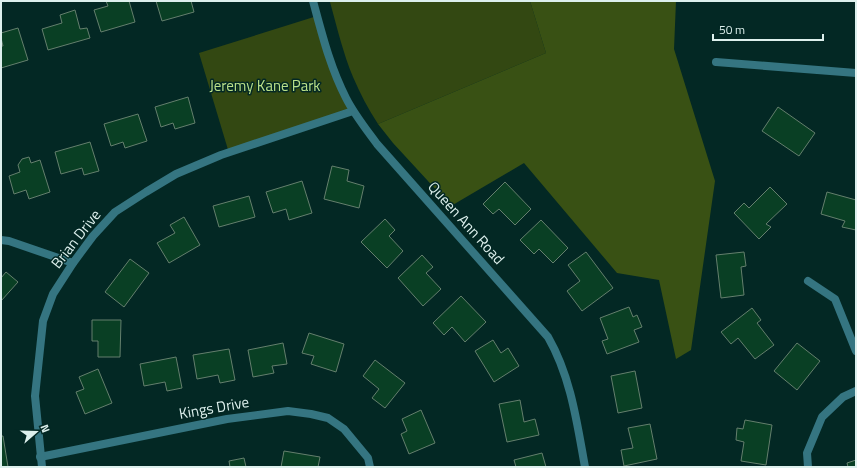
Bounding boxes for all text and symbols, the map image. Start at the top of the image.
scale bar [713,16,823,42]
text: 50 m [719,20,745,39]
park label: Jeremy Kane Park [209,74,321,97]
street label: Queen Ann Road [423,176,510,269]
street label: Brian Drive [45,204,106,273]
street label: Kings Drive [177,390,251,425]
north arrow [16,412,56,452]
text: N [37,422,54,435]

